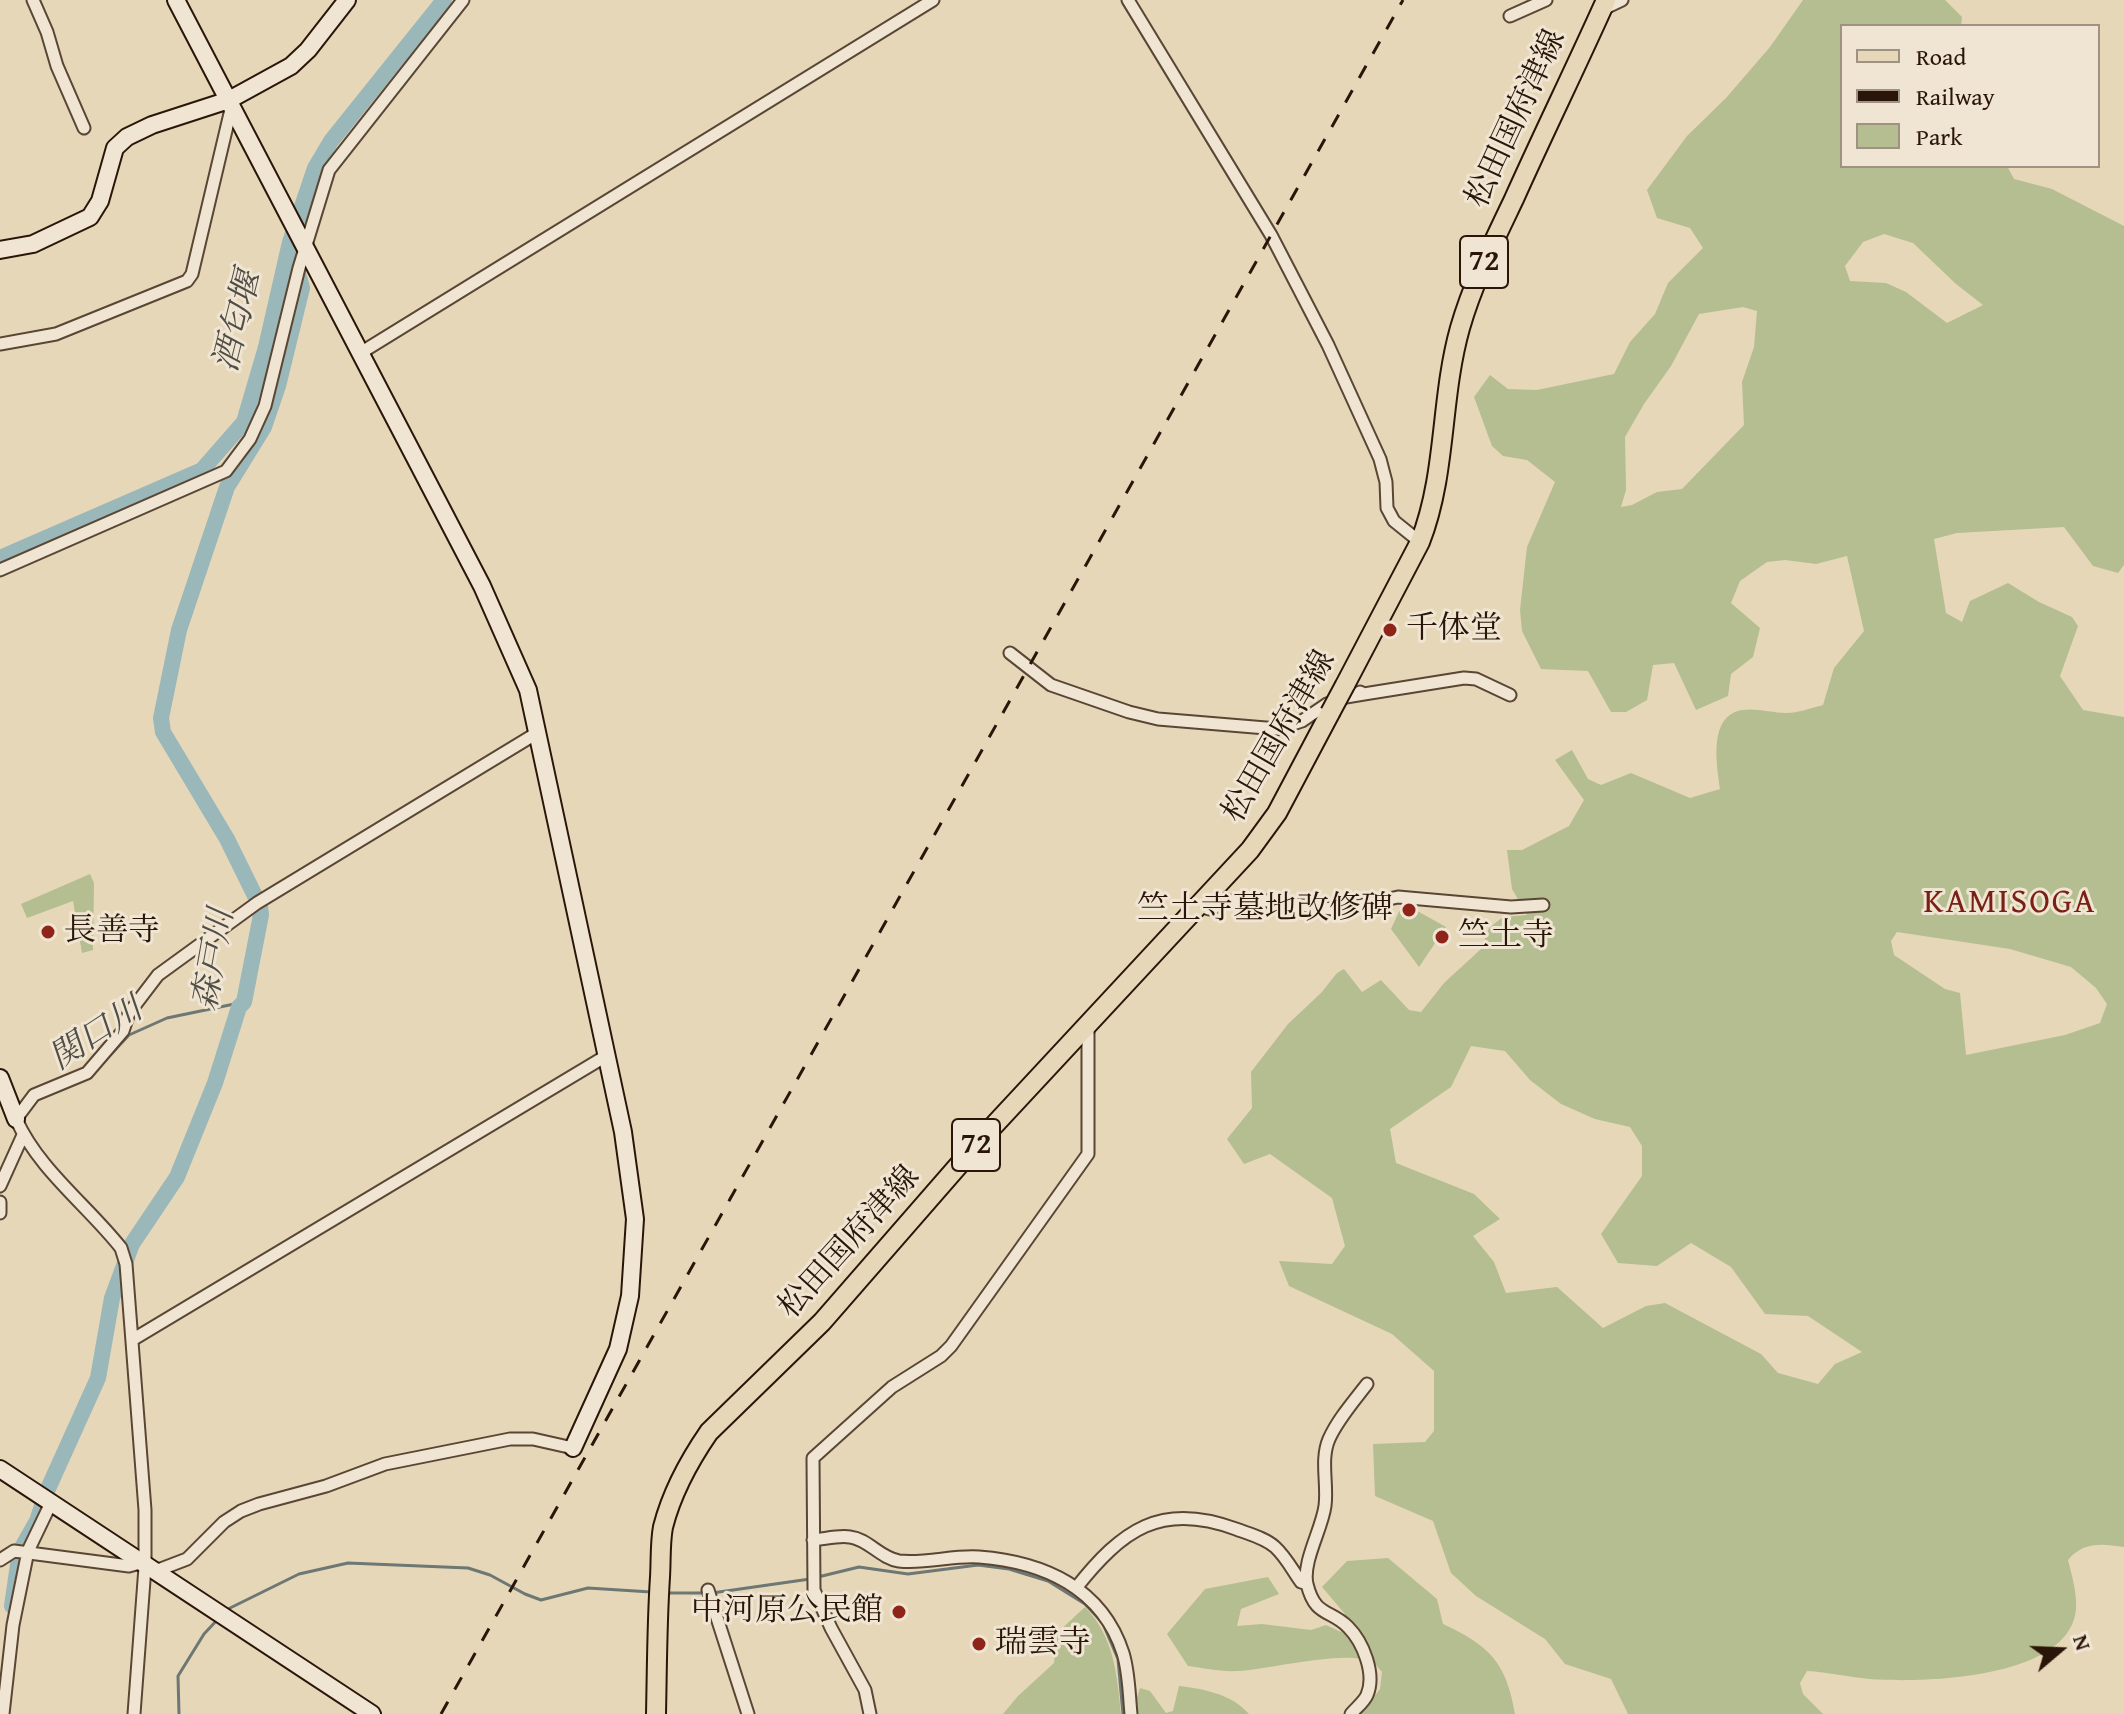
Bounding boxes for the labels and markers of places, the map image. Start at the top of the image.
place label: 千体堂 [1406,611,1502,649]
marker: 千体堂 [1381,621,1399,639]
place label: 竺土寺墓地改修碑 [1137,891,1393,929]
marker: 竺土寺墓地改修碑 [1400,901,1418,919]
place label: 長善寺 [64,913,160,951]
place label: 竺土寺 [1458,918,1554,956]
marker: 長善寺 [39,923,57,941]
marker: 竺土寺 [1433,928,1451,946]
place label: 中河原公民館 [691,1593,883,1631]
marker: 中河原公民館 [890,1603,908,1621]
place label: 瑞雲寺 [995,1625,1091,1663]
marker: 瑞雲寺 [970,1635,988,1653]

